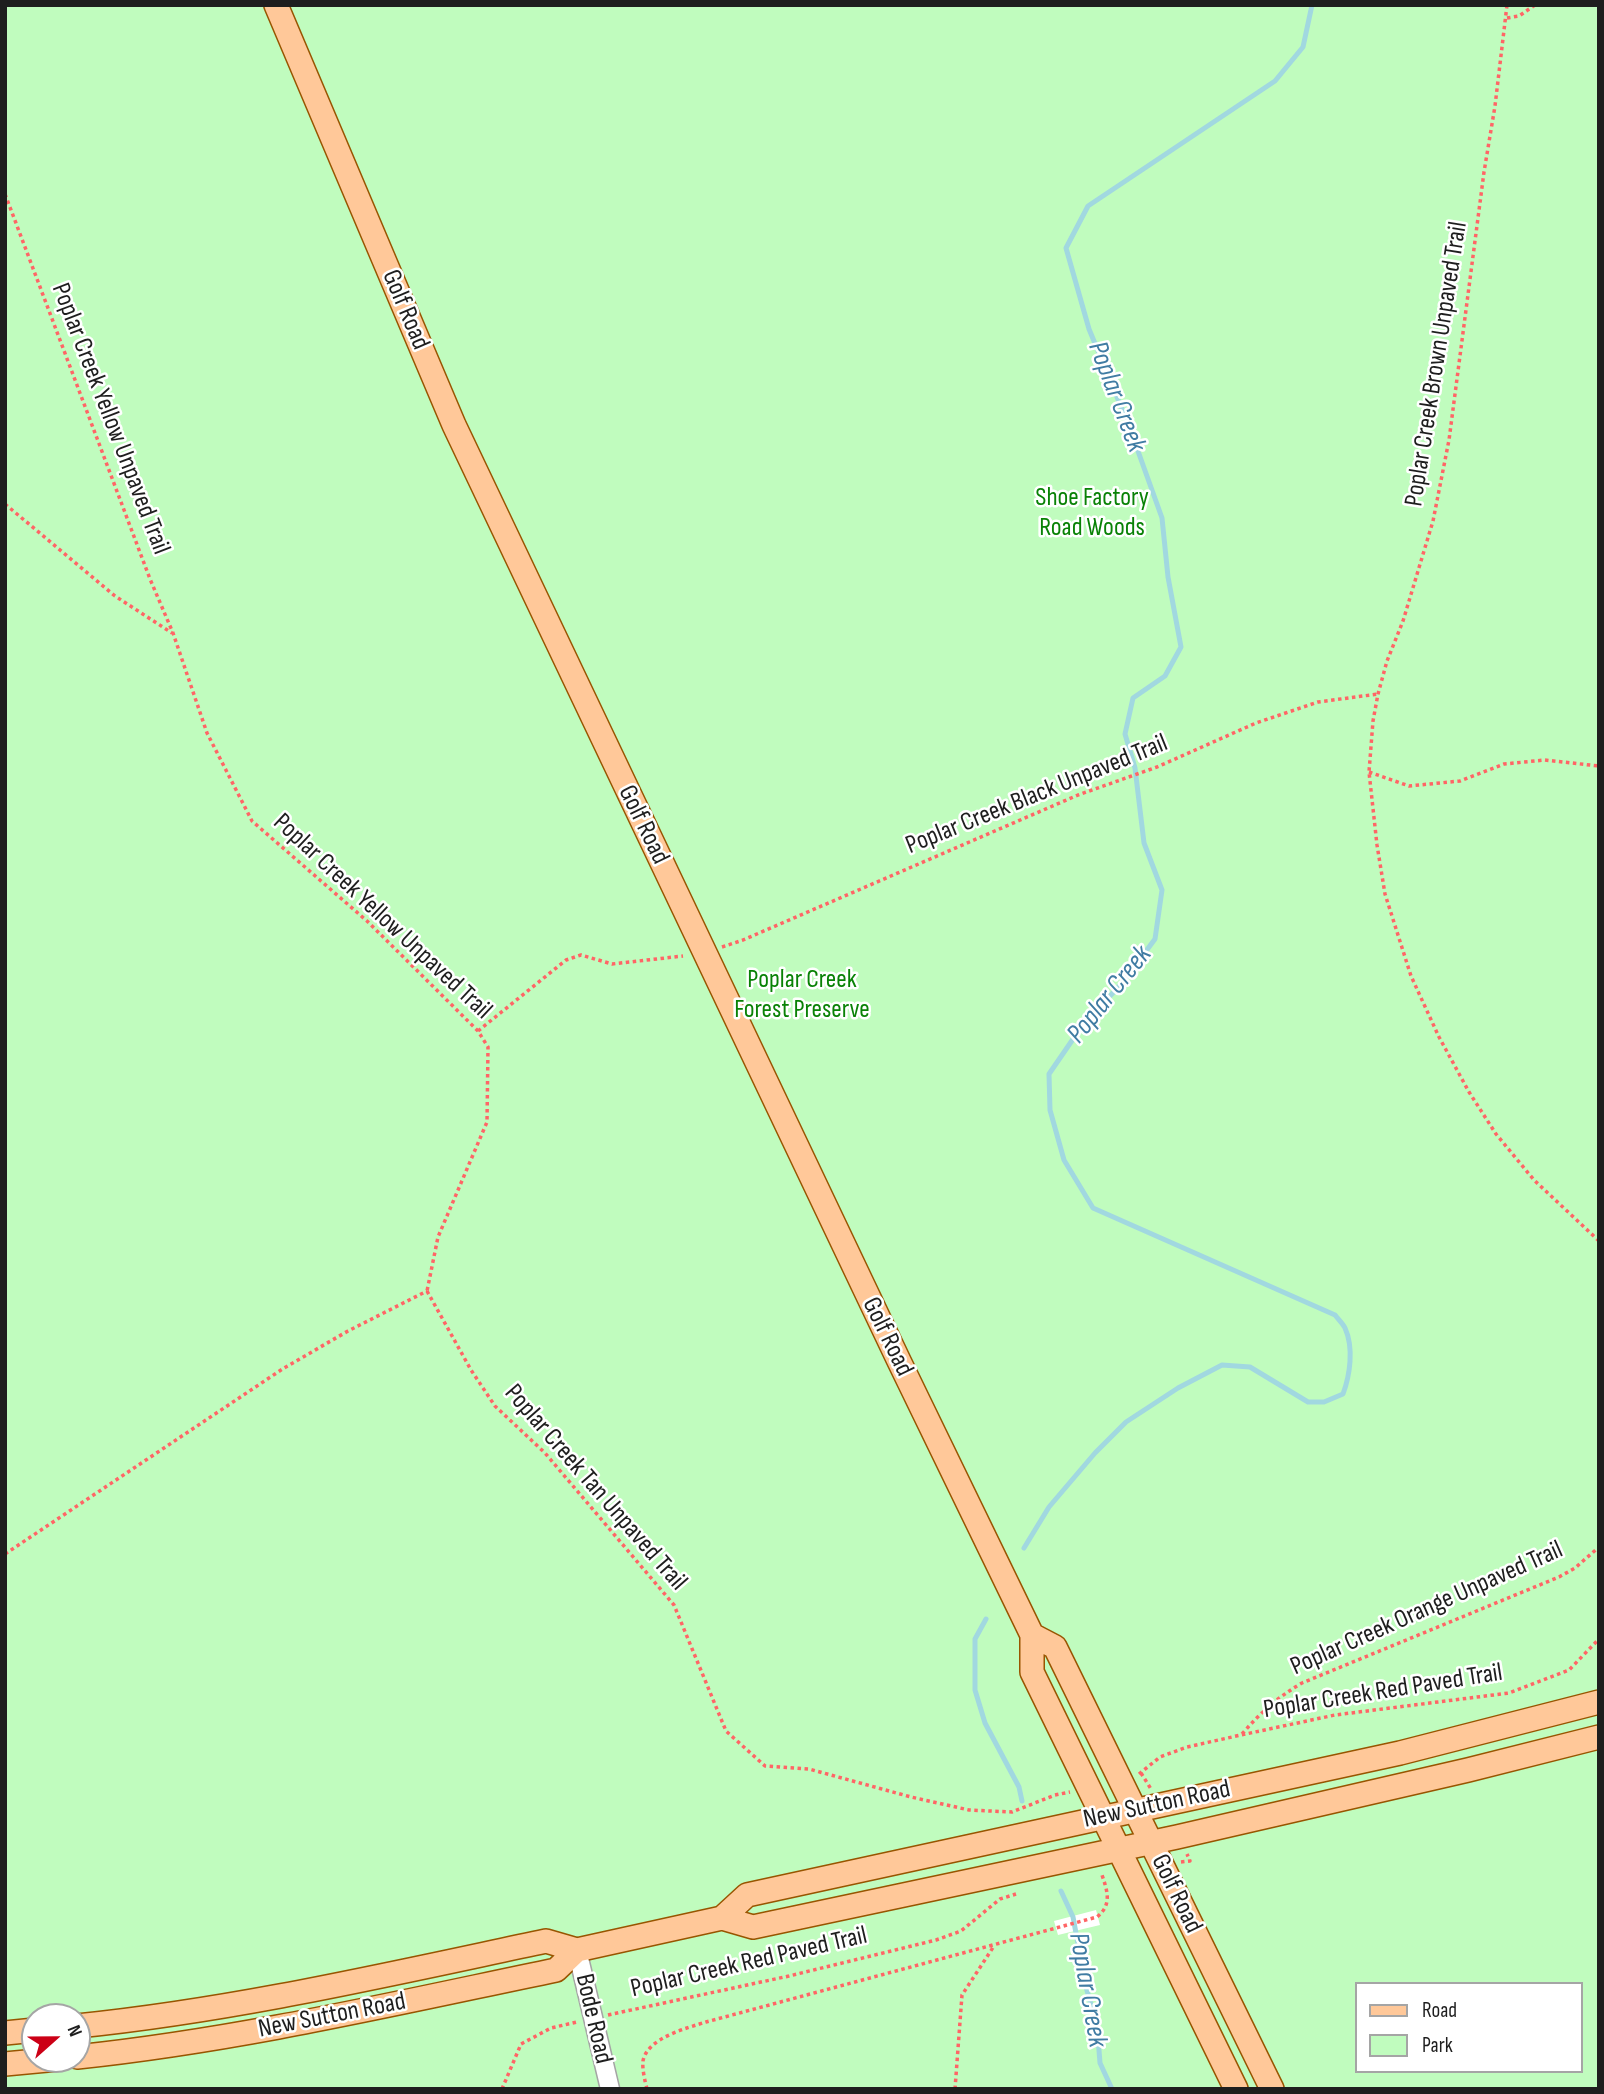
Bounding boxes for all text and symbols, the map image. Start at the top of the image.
street label: Poplar Creek Brown Unpaved Trail [1399,219,1475,509]
street label: Golf Road [374,265,436,355]
street label: Poplar Creek Yellow Unpaved Trail [44,279,176,559]
water label: Poplar Creek [1080,337,1152,457]
park label: Shoe Factory Road Woods [1035,482,1149,544]
street label: Poplar Creek Black Unpaved Trail [902,728,1172,862]
street label: Golf Road [611,781,675,869]
street label: Poplar Creek Yellow Unpaved Trail [266,807,498,1027]
water label: Poplar Creek [1060,939,1160,1051]
park label: Poplar Creek Forest Preserve [734,964,870,1026]
street label: Golf Road [855,1293,919,1381]
street label: Poplar Creek Tan Unpaved Trail [497,1379,693,1597]
street label: Poplar Creek Orange Unpaved Trail [1286,1535,1568,1683]
street label: Poplar Creek Red Paved Trail [1261,1658,1505,1726]
street label: New Sutton Road [1081,1774,1233,1836]
street label: Golf Road [1144,1850,1208,1938]
street label: Poplar Creek Red Paved Trail [628,1921,870,2005]
water label: Poplar Creek [1060,1930,1114,2050]
street label: Bode Road [568,1971,618,2067]
legend [1356,1982,1583,2073]
street label: New Sutton Road [256,1986,408,2046]
text: Road [1422,1998,1457,2023]
north arrow [21,2003,91,2073]
text: N [62,2022,87,2040]
text: Park [1422,2033,1453,2058]

